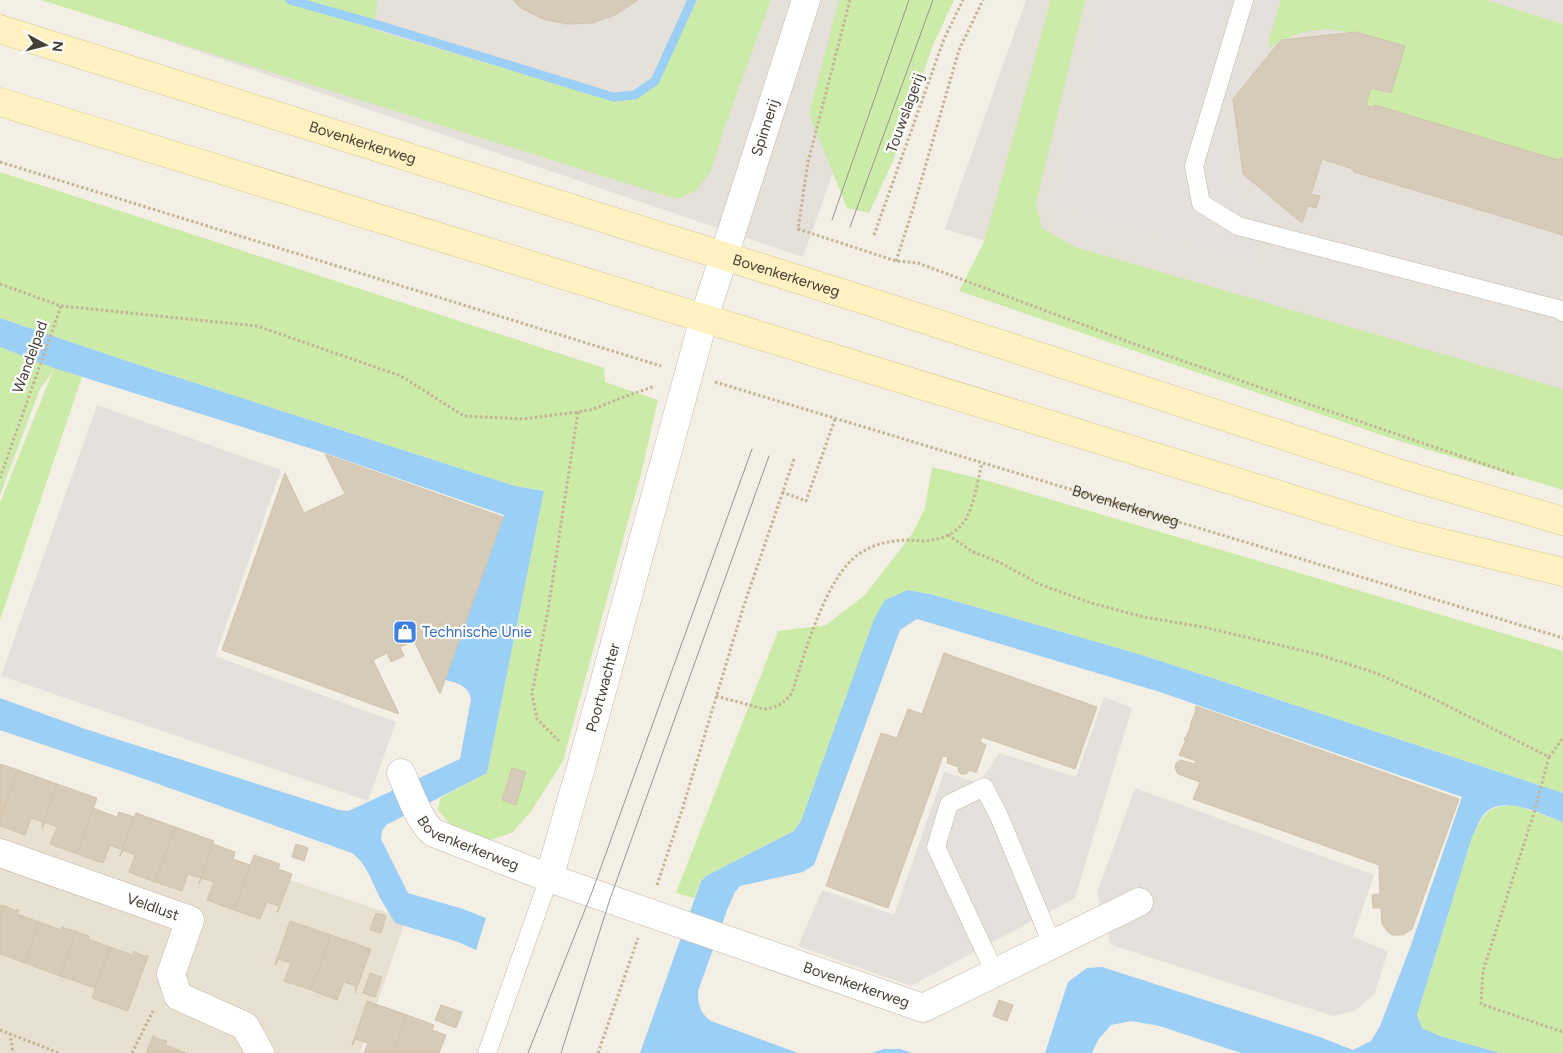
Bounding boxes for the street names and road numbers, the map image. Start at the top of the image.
street label: Touwslagerij [882,71,928,155]
street label: Spinnerij [747,97,783,159]
street label: Bovenkerkerweg [307,117,418,168]
street label: Bovenkerkerweg [730,250,842,301]
street label: Wandelpad [9,318,51,396]
street label: Bovenkerkerweg [1070,481,1182,531]
street label: Poortwachter [582,641,624,734]
street label: Bovenkerkerweg [413,812,522,874]
street label: Veldlust [124,889,182,925]
street label: Bovenkerkerweg [801,958,912,1012]

